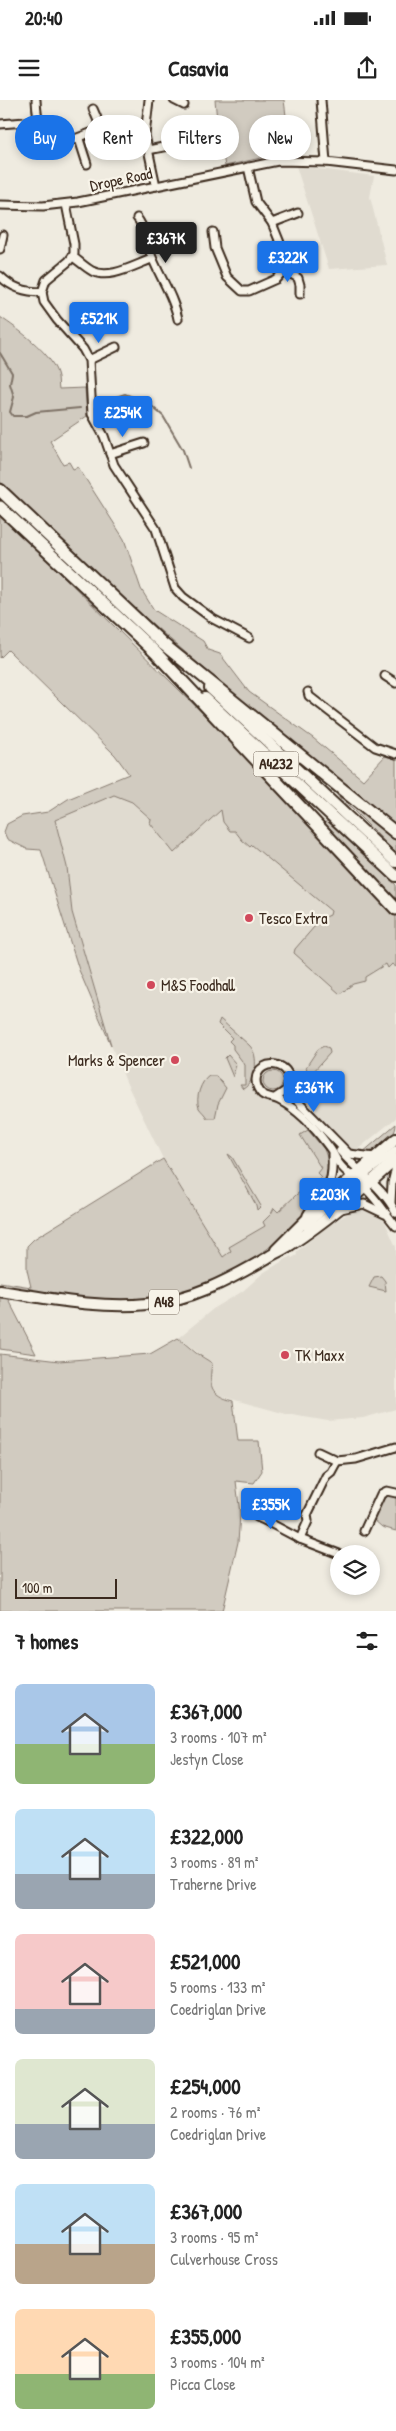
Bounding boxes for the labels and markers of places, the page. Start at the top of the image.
pin: £367K [131,221,201,264]
pin: £322K [253,240,323,283]
pin: £521K [64,302,134,344]
pin: £254K [88,396,158,438]
place label: Tesco Extra [259,907,328,929]
marker: Tesco Extra [243,912,255,924]
place label: M&S Foodhall [161,974,235,996]
marker: M&S Foodhall [145,979,157,991]
place label: Marks & Spencer [68,1049,165,1071]
marker: Marks & Spencer [169,1054,181,1066]
pin: £367K [279,1070,349,1113]
pin: £203K [295,1178,365,1220]
place label: TK Maxx [295,1344,345,1366]
marker: TK Maxx [279,1349,291,1361]
pin: £355K [236,1488,306,1530]

